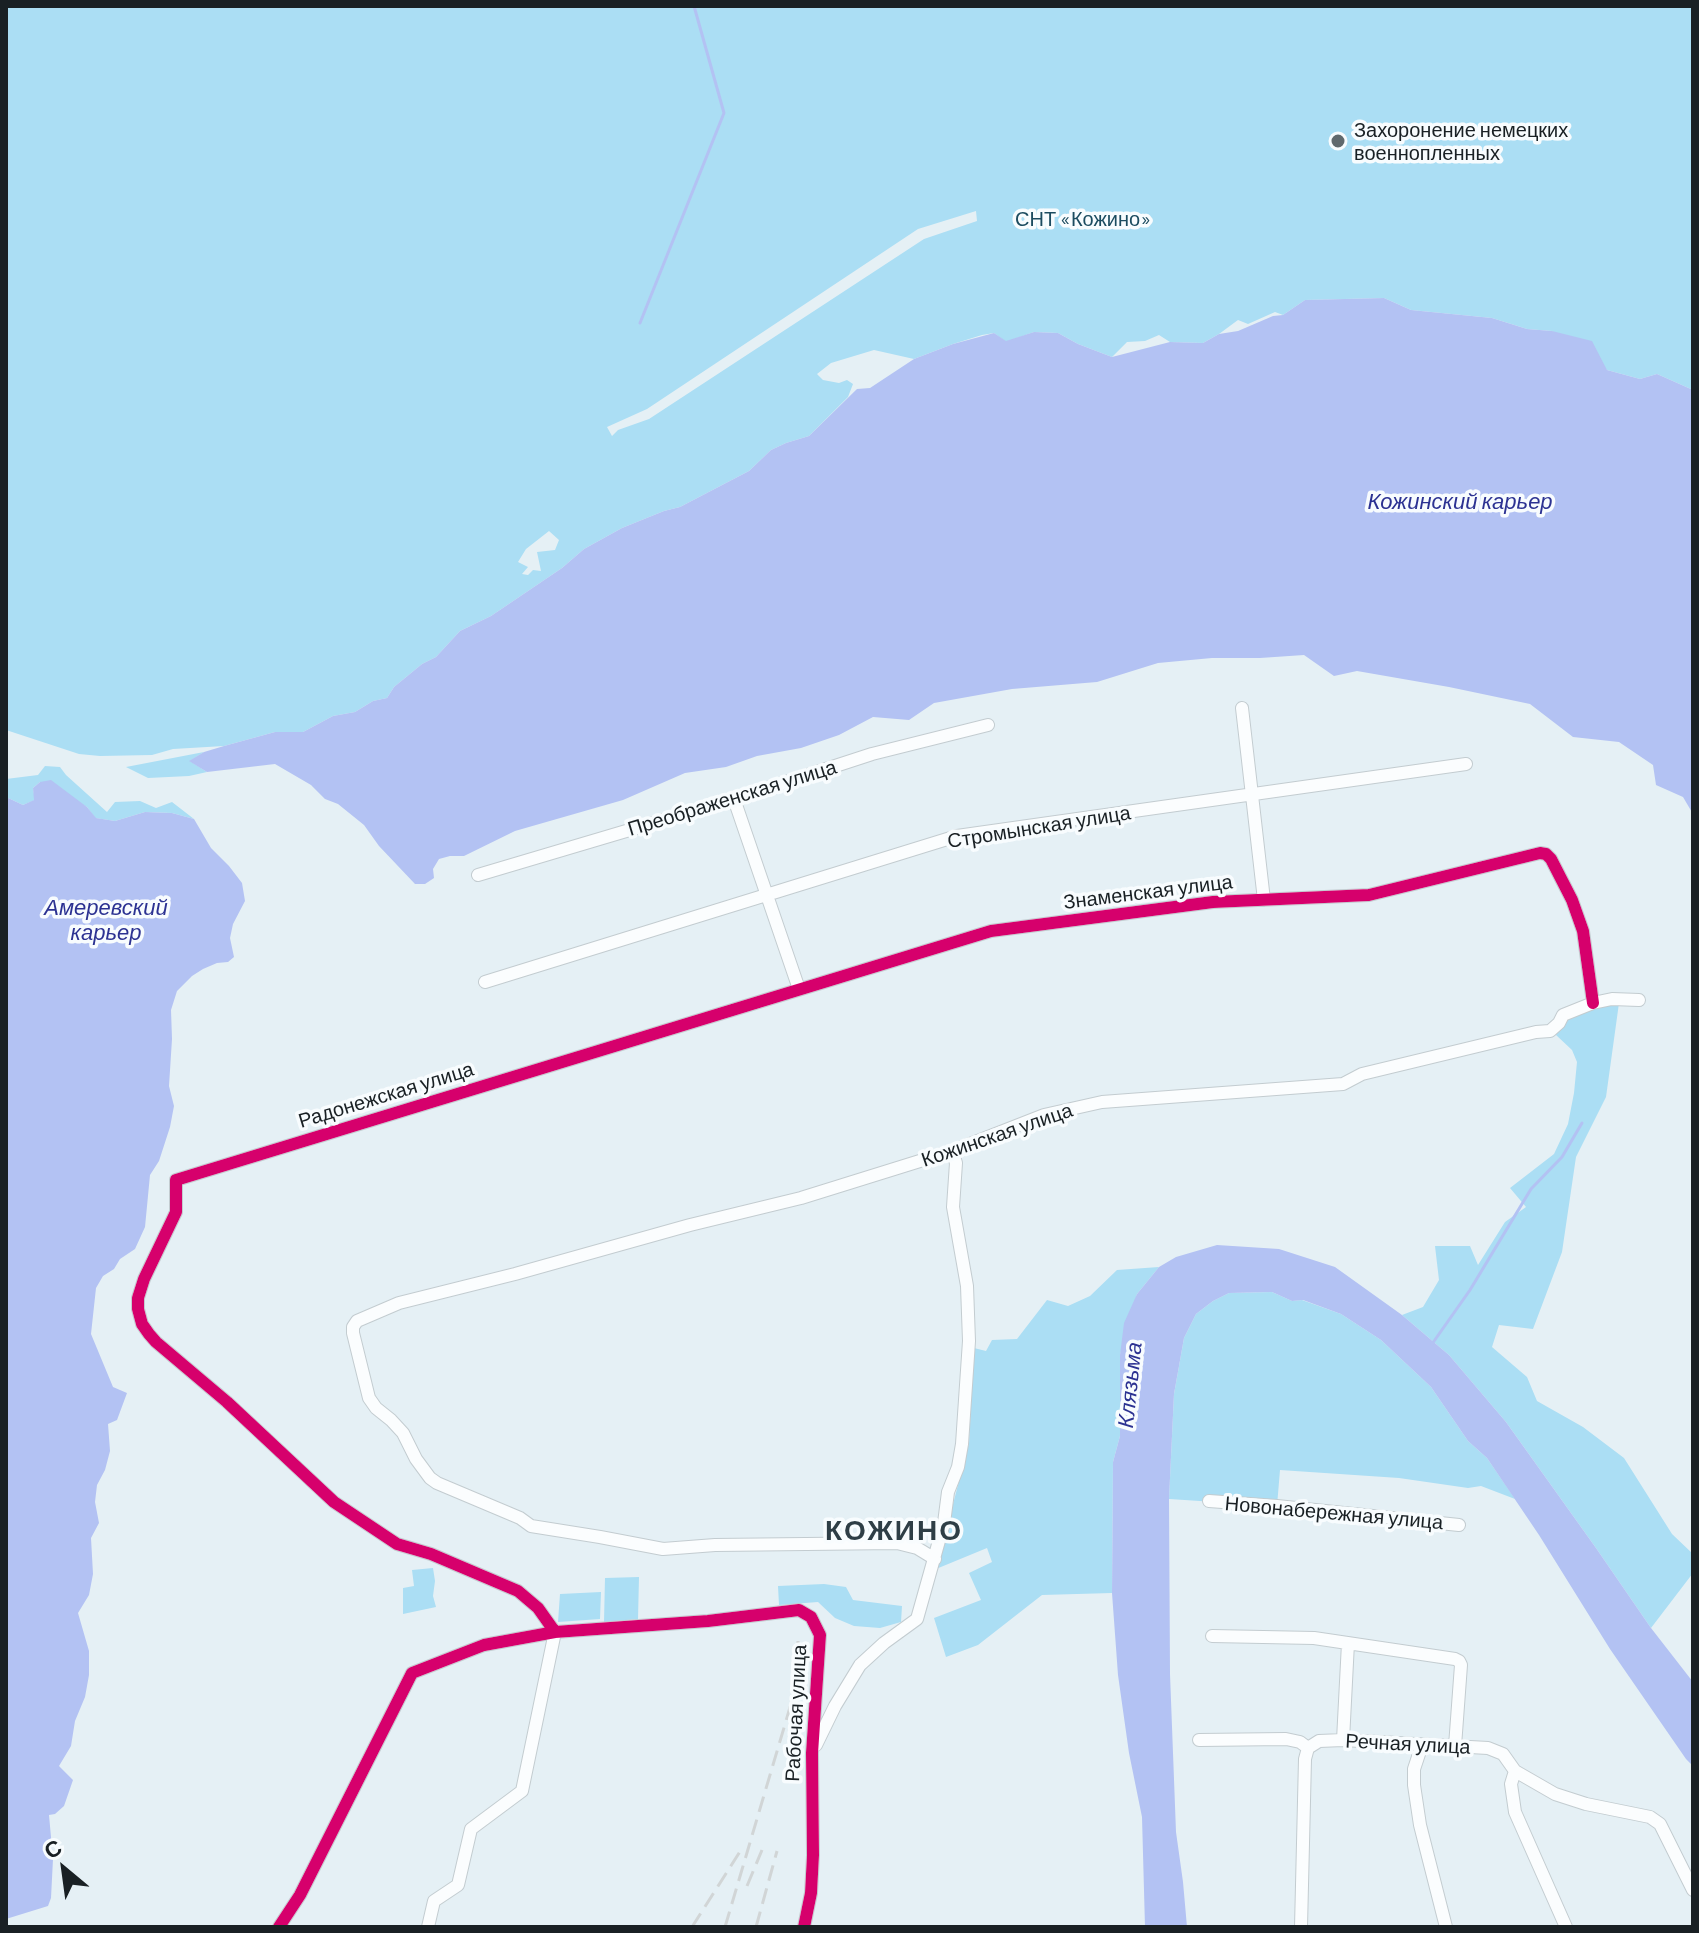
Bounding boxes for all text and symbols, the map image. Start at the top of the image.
place label: Захоронение немецких военнопленных [1354,118,1568,165]
marker: Захоронение немецких военнопленных [1329,132,1347,150]
park label: СНТ «Кожино» [1015,207,1151,231]
water label: Кожинский карьер [1367,489,1553,515]
street label: Преображенская улица [625,755,839,841]
street label: Стромынская улица [946,801,1132,853]
street label: Знаменская улица [1062,870,1234,914]
water label: Амеревский карьер [44,895,168,946]
street label: Радонежская улица [295,1057,477,1133]
street label: Кожинская улица [918,1098,1076,1172]
water label: Клязьма [1112,1341,1148,1429]
street label: Новонабережная улица [1224,1492,1444,1534]
district label: КОЖИНО [825,1514,963,1548]
street label: Рабочая улица [780,1644,812,1782]
street label: Речная улица [1345,1729,1471,1759]
north arrow [24,1829,104,1909]
text: С [39,1833,66,1863]

